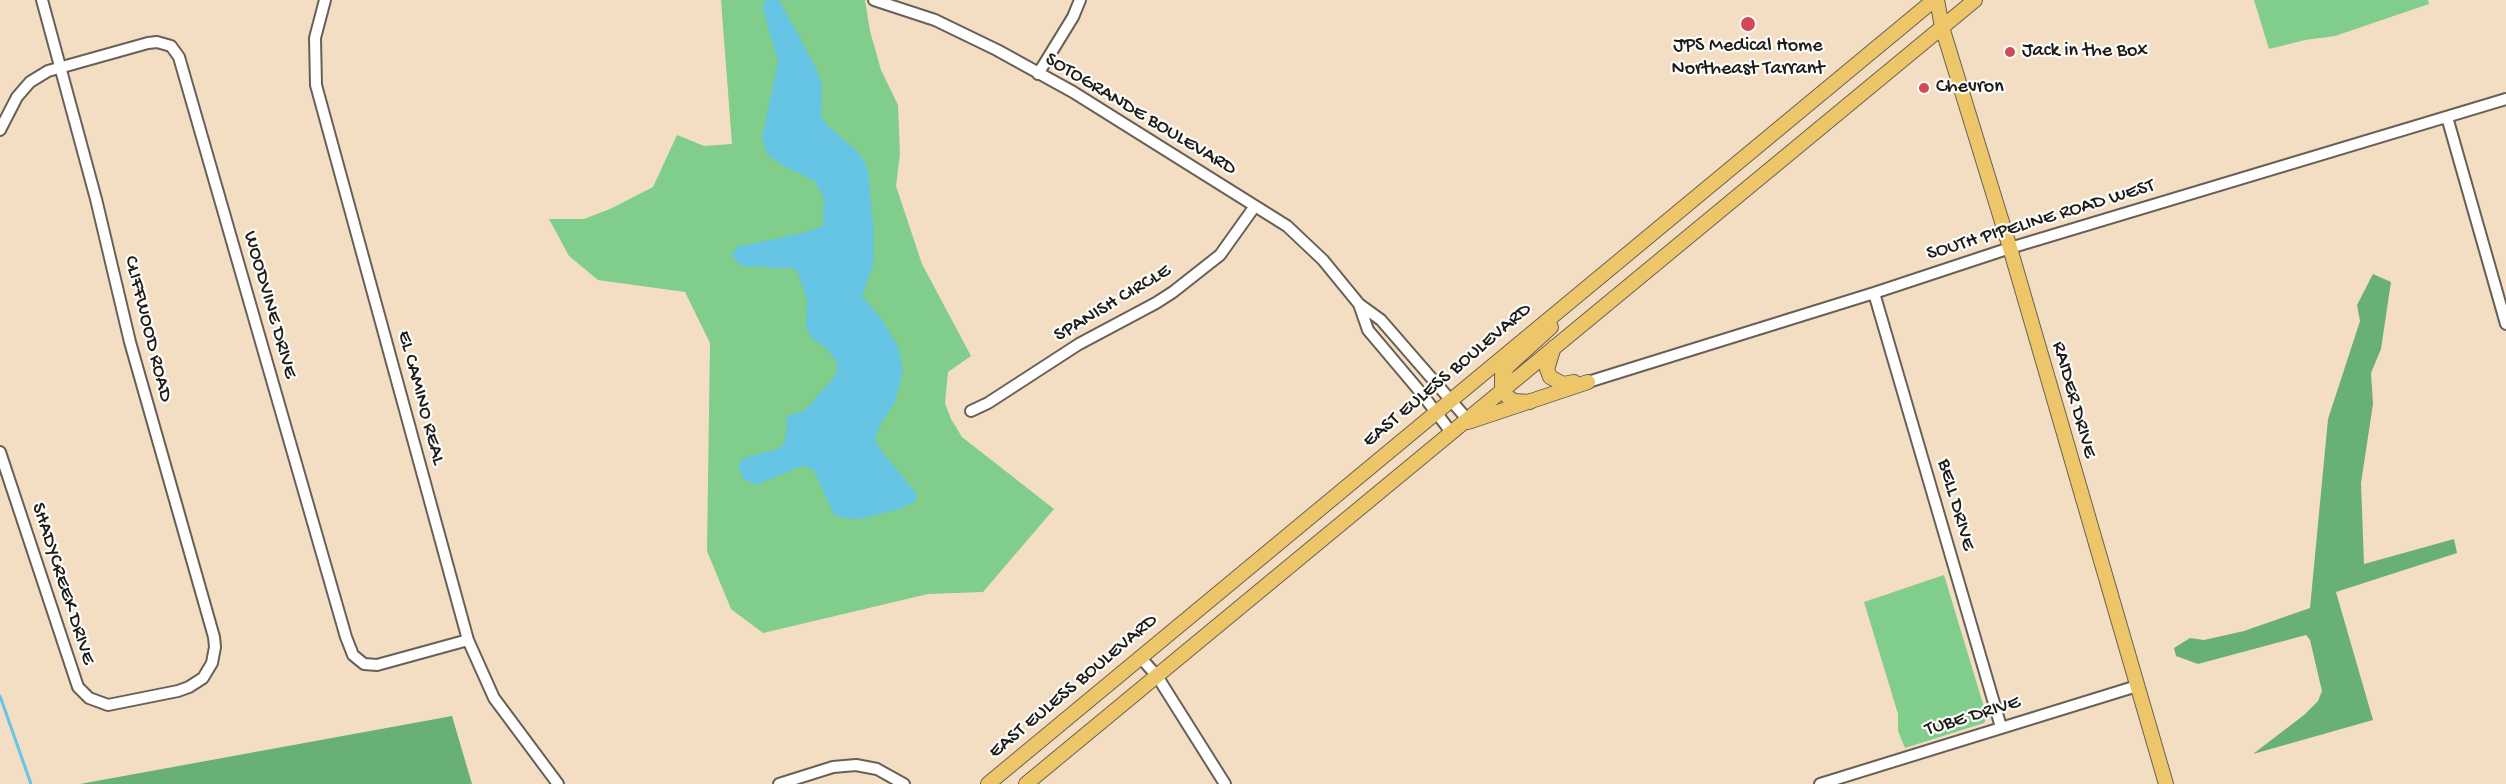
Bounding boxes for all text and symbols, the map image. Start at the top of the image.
marker: JPS Medical Home Northeast Tarrant [1739,15,1757,33]
place label: JPS Medical Home Northeast Tarrant [1672,35,1824,82]
place label: Jack in the Box [2022,40,2148,64]
marker: Jack in the Box [2003,45,2017,59]
street label: SOTOGRANDE BOULEVARD [1040,48,1240,182]
place label: Chevron [1936,76,2004,100]
marker: Chevron [1917,81,1931,95]
street label: SOUTH PIPELINE ROAD WEST [1924,175,2158,267]
street label: WOODVINE DRIVE [236,229,302,381]
street label: CLIFFWOOD ROAD [117,253,177,405]
street label: SPANISH CIRCLE [1050,260,1176,348]
street label: EAST EULESS BOULEVARD [1359,298,1537,454]
street label: EL CAMINO REAL [391,328,449,468]
street label: RAIDER DRIVE [2045,339,2101,461]
street label: BELL DRIVE [1931,457,1979,553]
street label: SHADYCREEK DRIVE [25,500,99,668]
street label: EAST EULESS BOULEVARD [985,609,1163,765]
street label: TUBE DRIVE [1922,691,2024,743]

